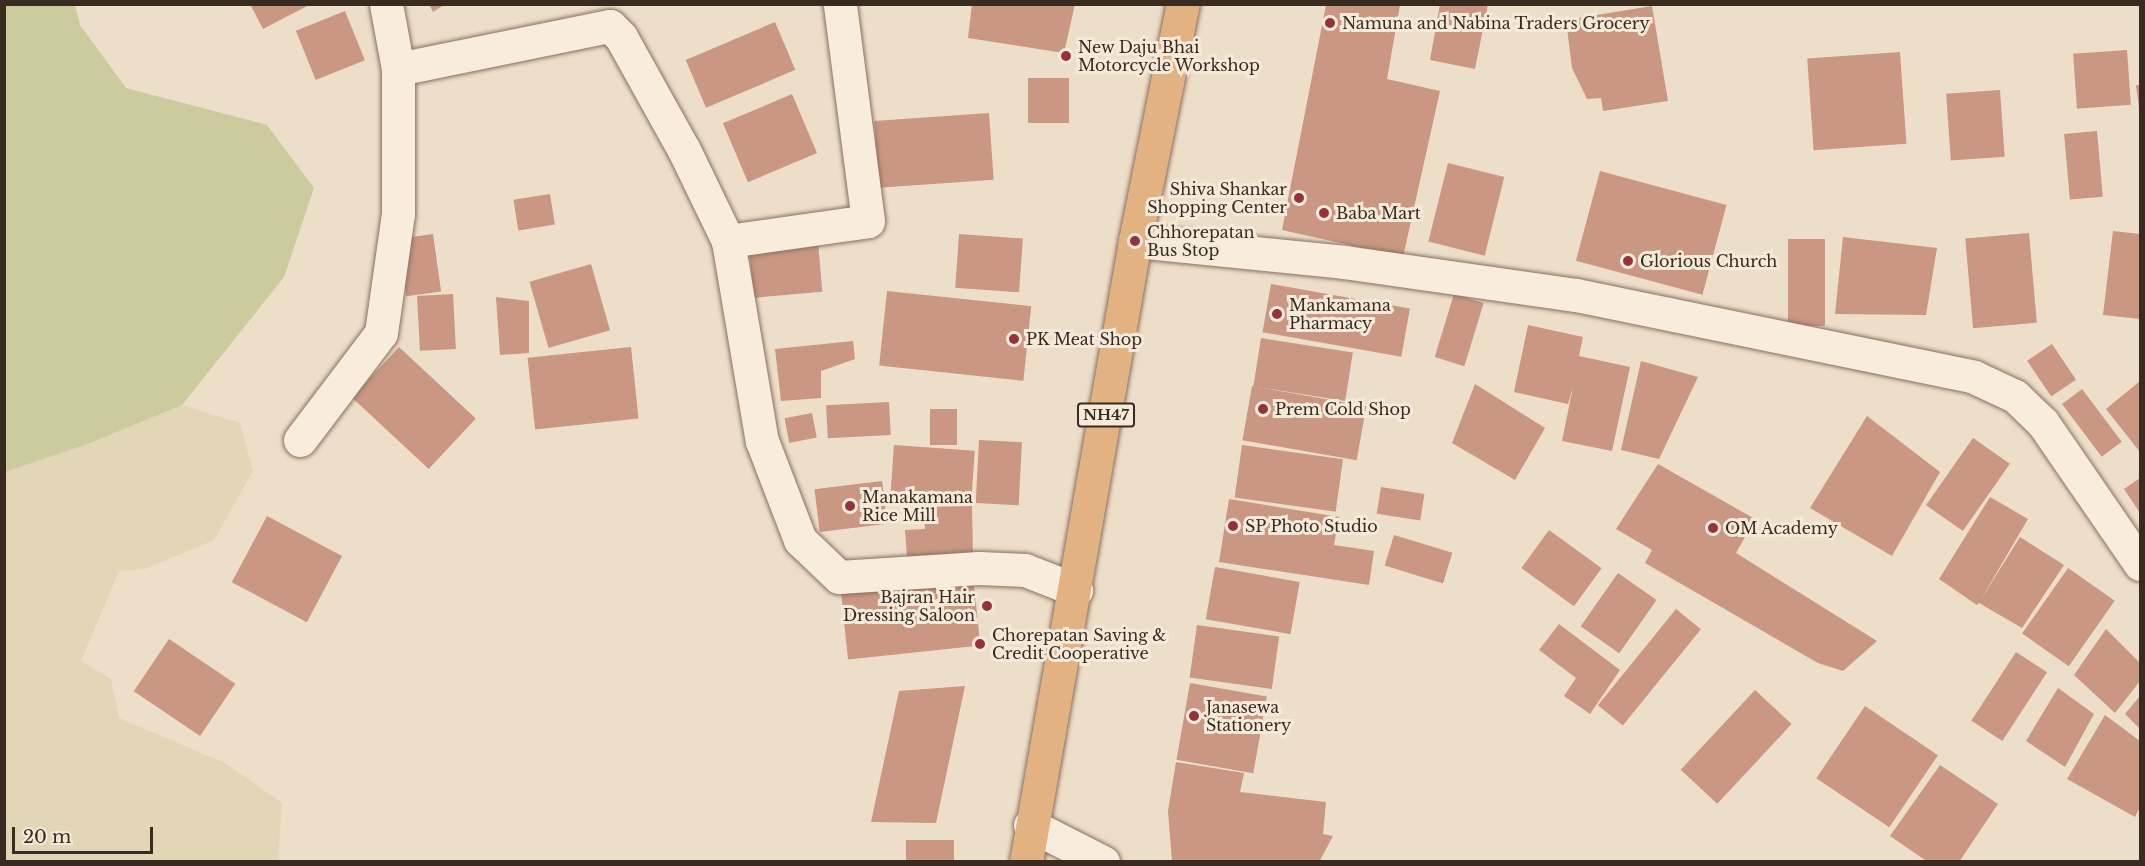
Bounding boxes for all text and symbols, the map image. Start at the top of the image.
place label: Namuna and Nabina Traders Grocery [1342,13,1651,33]
marker: Namuna and Nabina Traders Grocery [1323,16,1337,30]
place label: New Daju Bhai Motorcycle Workshop [1078,37,1261,75]
marker: New Daju Bhai Motorcycle Workshop [1059,49,1073,63]
place label: Shiva Shankar Shopping Center [1147,179,1287,217]
marker: Shiva Shankar Shopping Center [1292,191,1306,205]
place label: Baba Mart [1336,203,1421,223]
marker: Baba Mart [1317,206,1331,220]
place label: Chhorepatan Bus Stop [1147,222,1255,260]
marker: Chhorepatan Bus Stop [1128,234,1142,248]
place label: Glorious Church [1640,251,1777,271]
marker: Glorious Church [1621,254,1635,268]
place label: Mankamana Pharmacy [1289,295,1391,333]
marker: Mankamana Pharmacy [1270,307,1284,321]
place label: PK Meat Shop [1026,329,1142,349]
marker: PK Meat Shop [1007,332,1021,346]
place label: Prem Cold Shop [1275,399,1411,419]
marker: Prem Cold Shop [1256,402,1270,416]
road number: NH47 [1076,403,1136,427]
place label: Manakamana Rice Mill [862,487,973,525]
marker: Manakamana Rice Mill [843,499,857,513]
place label: SP Photo Studio [1245,516,1378,536]
place label: OM Academy [1725,518,1839,538]
marker: SP Photo Studio [1226,519,1240,533]
marker: OM Academy [1706,521,1720,535]
place label: Bajran Hair Dressing Saloon [843,587,975,625]
marker: Bajran Hair Dressing Saloon [980,599,994,613]
place label: Chorepatan Saving & Credit Cooperative [992,625,1167,663]
marker: Chorepatan Saving & Credit Cooperative [973,637,987,651]
place label: Janasewa Stationery [1206,697,1291,735]
marker: Janasewa Stationery [1187,709,1201,723]
scale bar [15,815,156,853]
text: 20 m [23,826,71,848]

